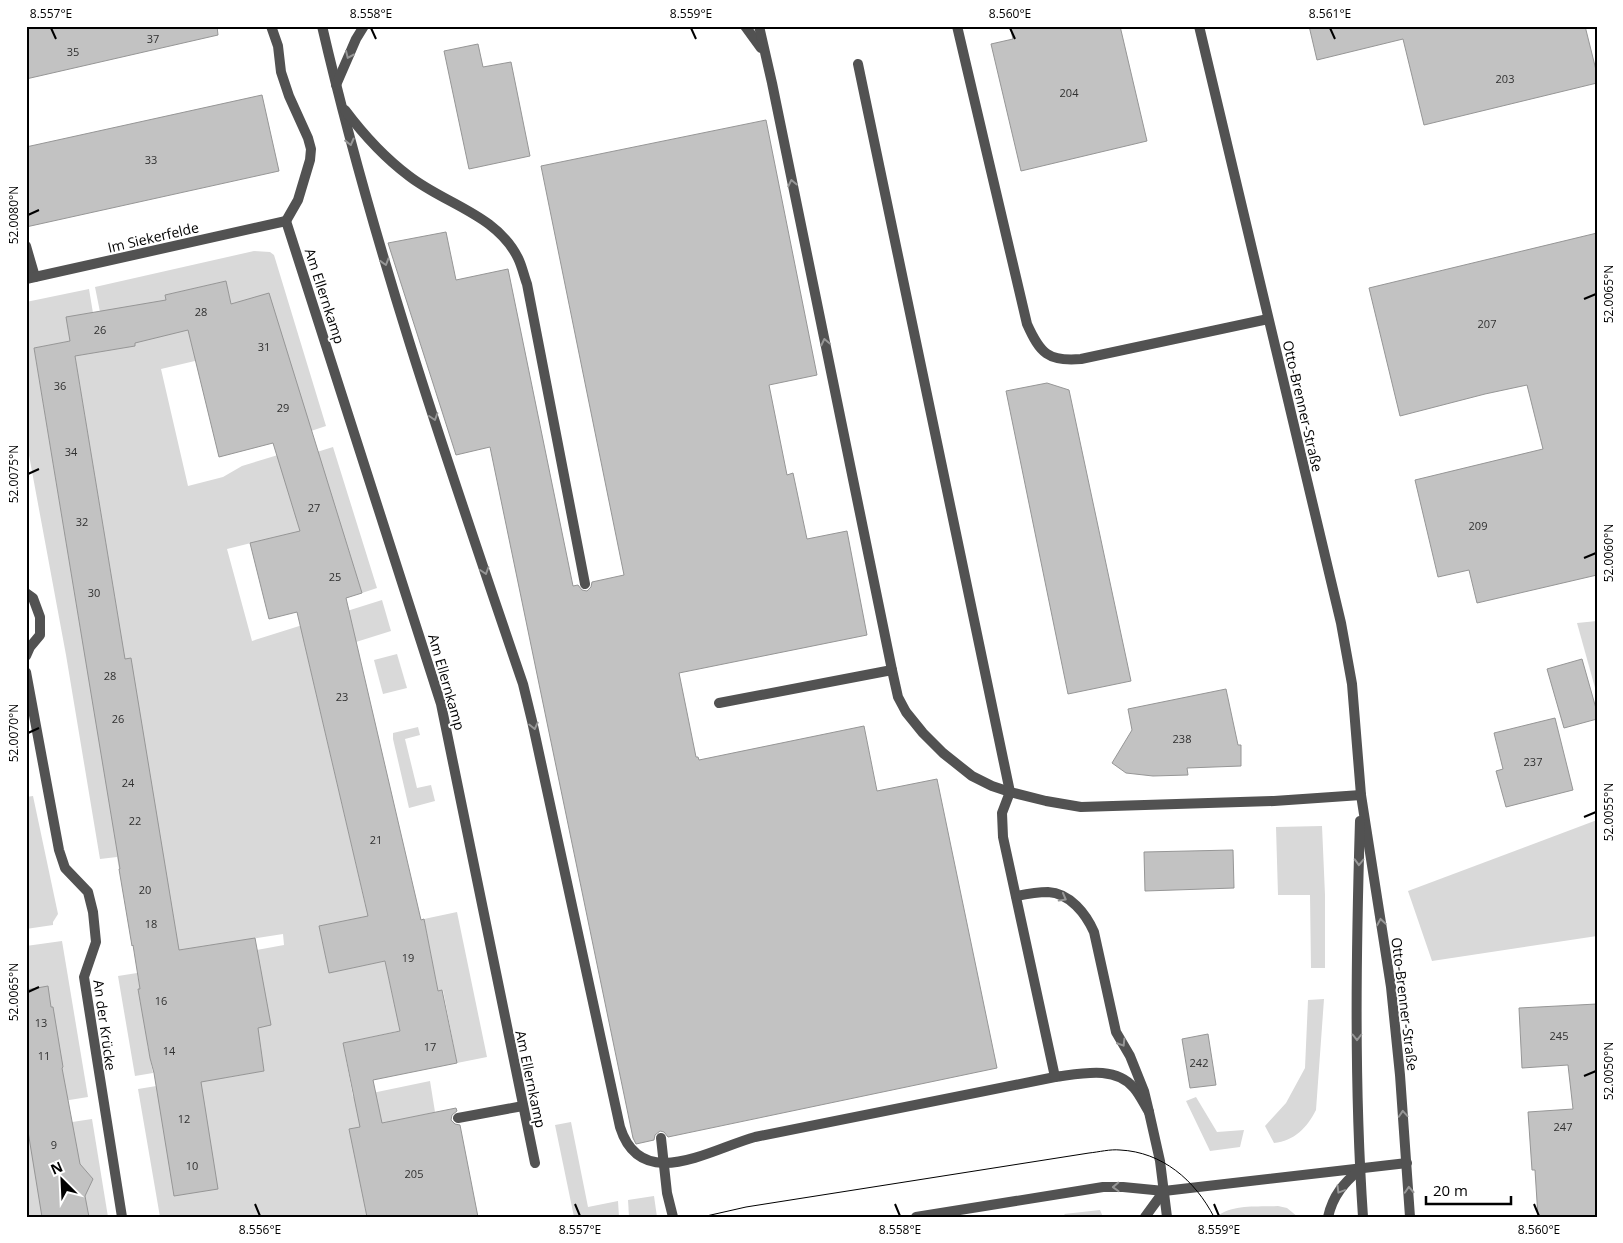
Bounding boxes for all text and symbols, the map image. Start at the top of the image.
text: 8.557°E [30,5,72,22]
text: 8.558°E [350,5,392,22]
text: 8.559°E [670,5,712,22]
text: 8.560°E [989,5,1031,22]
text: 8.561°E [1309,5,1351,22]
house number: 37 [147,31,159,46]
house number: 35 [67,44,79,59]
one-way arrow [344,50,355,59]
house number: 203 [1496,71,1514,86]
house number: 204 [1060,85,1079,100]
one-way arrow [344,137,355,146]
house number: 33 [145,152,157,167]
one-way arrow [788,178,798,187]
text: 52.0080°N [5,186,22,244]
street label: Im Siekerfelde [106,217,201,257]
street label: Am Ellernkamp [301,246,349,346]
one-way arrow [380,257,390,266]
text: 52.0065°N [1600,265,1617,323]
house number: 28 [195,304,207,319]
house number: 207 [1478,316,1496,331]
house number: 26 [94,322,106,337]
one-way arrow [820,337,831,346]
street label: Otto-Brenner-Straße [1279,338,1327,474]
house number: 31 [258,339,270,354]
house number: 36 [54,378,66,393]
house number: 29 [277,400,289,415]
one-way arrow [428,412,438,421]
house number: 34 [65,444,78,459]
text: 52.0075°N [5,445,22,503]
house number: 27 [308,500,320,515]
house number: 32 [76,514,88,529]
house number: 209 [1469,518,1487,533]
text: 52.0060°N [1600,524,1617,582]
one-way arrow [479,567,489,575]
house number: 25 [329,569,341,584]
house number: 30 [88,585,100,600]
street label: Am Ellernkamp [424,632,470,732]
house number: 28 [104,668,116,683]
house number: 23 [336,689,348,704]
text: 52.0070°N [5,704,22,762]
house number: 26 [112,711,124,726]
one-way arrow [528,722,538,731]
house number: 238 [1173,731,1191,746]
house number: 237 [1524,754,1542,769]
house number: 24 [122,775,135,790]
text: 52.0055°N [1600,783,1617,841]
house number: 22 [129,813,141,828]
house number: 21 [370,832,382,847]
one-way arrow [1354,858,1364,866]
house number: 20 [139,882,151,897]
one-way arrow [1058,892,1067,902]
house number: 18 [145,916,157,931]
one-way arrow [1376,918,1386,926]
street label: Otto-Brenner-Straße [1387,936,1423,1072]
house number: 19 [402,950,414,965]
text: 52.0065°N [5,963,22,1021]
street label: An der Krücke [89,978,121,1072]
house number: 16 [155,993,167,1008]
house number: 13 [35,1015,47,1030]
house number: 245 [1550,1028,1568,1043]
street label: Am Ellernkamp [511,1029,551,1129]
one-way arrow [1352,1033,1362,1041]
one-way arrow [1116,1038,1125,1047]
house number: 17 [424,1039,436,1054]
text: 52.0050°N [1600,1042,1617,1100]
house number: 14 [163,1043,176,1058]
house number: 11 [38,1048,50,1063]
house number: 242 [1190,1055,1208,1070]
one-way arrow [1398,1110,1409,1118]
house number: 12 [178,1111,190,1126]
house number: 247 [1554,1119,1572,1134]
house number: 9 [51,1137,57,1152]
north arrow [38,1156,88,1206]
text: N [47,1157,66,1179]
house number: 10 [186,1158,198,1173]
house number: 205 [405,1166,423,1181]
scale bar [1426,1173,1510,1205]
text: 20 m [1433,1180,1468,1200]
one-way arrow [1111,1182,1119,1192]
one-way arrow [1336,1185,1346,1194]
one-way arrow [1403,1186,1414,1194]
text: 8.556°E [239,1221,281,1238]
text: 8.557°E [559,1221,601,1238]
text: 8.558°E [879,1221,921,1238]
text: 8.559°E [1198,1221,1240,1238]
text: 8.560°E [1518,1221,1560,1238]

